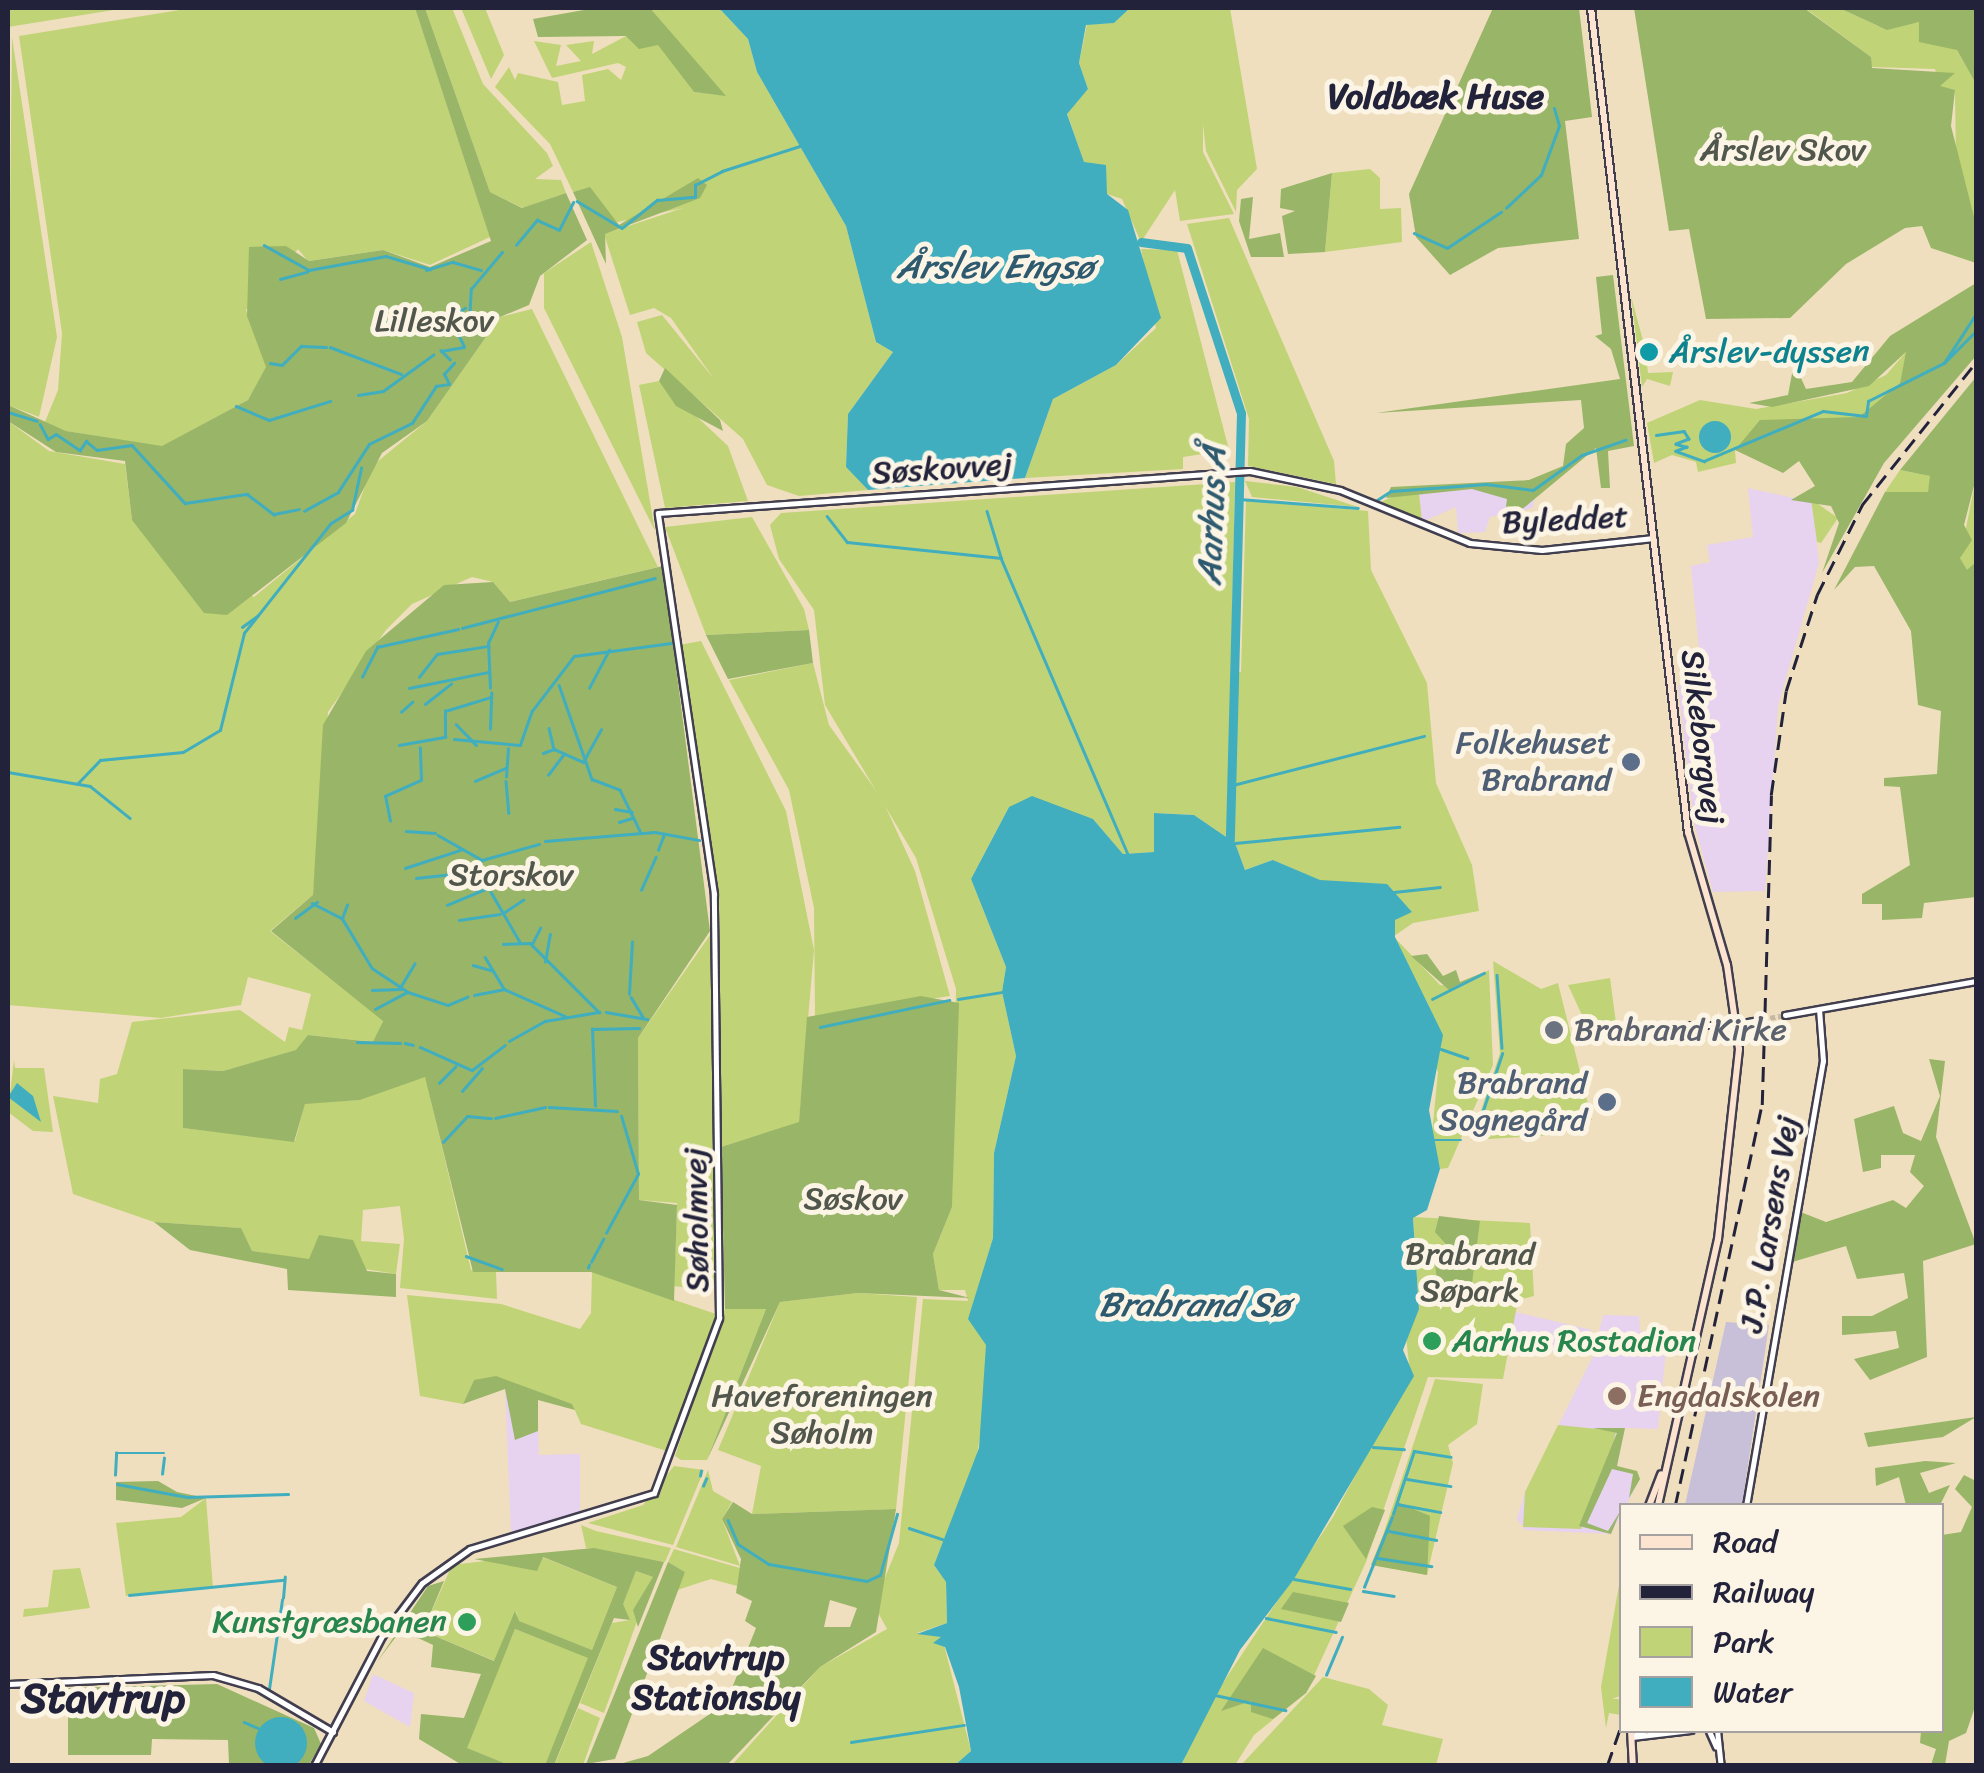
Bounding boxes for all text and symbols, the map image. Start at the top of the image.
district label: Voldbæk Huse [1328,75,1544,117]
park label: Årslev Skov [1700,131,1866,169]
water label: Årslev Engsø [898,245,1092,287]
park label: Lilleskov [374,302,494,340]
place label: Årslev-dyssen [1669,333,1870,371]
marker: Årslev-dyssen [1638,341,1660,363]
street label: Søskovvej [870,445,1014,493]
water label: Aarhus Å [1188,446,1234,586]
street label: Byleddet [1501,498,1629,542]
street label: Silkeborgvej [1672,648,1732,826]
place label: Folkehuset Brabrand [1456,725,1611,800]
marker: Folkehuset Brabrand [1620,751,1642,773]
park label: Storskov [449,856,573,894]
place label: Brabrand Kirke [1574,1011,1787,1049]
marker: Brabrand Kirke [1543,1019,1565,1041]
place label: Brabrand Sognegård [1439,1065,1587,1140]
marker: Brabrand Sognegård [1596,1091,1618,1113]
street label: J.P. Larsens Vej [1732,1112,1808,1336]
street label: Søholmvej [677,1147,717,1293]
park label: Søskov [803,1180,903,1218]
park label: Brabrand Søpark [1405,1236,1535,1311]
water label: Brabrand Sø [1099,1283,1289,1325]
place label: Aarhus Rostadion [1452,1322,1697,1360]
marker: Aarhus Rostadion [1421,1330,1443,1352]
place label: Engdalskolen [1637,1377,1820,1415]
park label: Haveforeningen Søholm [711,1378,933,1453]
marker: Engdalskolen [1606,1385,1628,1407]
legend [1619,1503,1944,1733]
text: Road [1713,1515,1777,1569]
text: Railway [1713,1565,1814,1619]
place label: Kunstgræsbanen [212,1603,447,1641]
marker: Kunstgræsbanen [456,1611,478,1633]
text: Park [1713,1615,1775,1669]
district label: Stavtrup Stationsby [632,1636,800,1718]
text: Water [1713,1665,1792,1719]
district label: Stavtrup [21,1673,185,1723]

